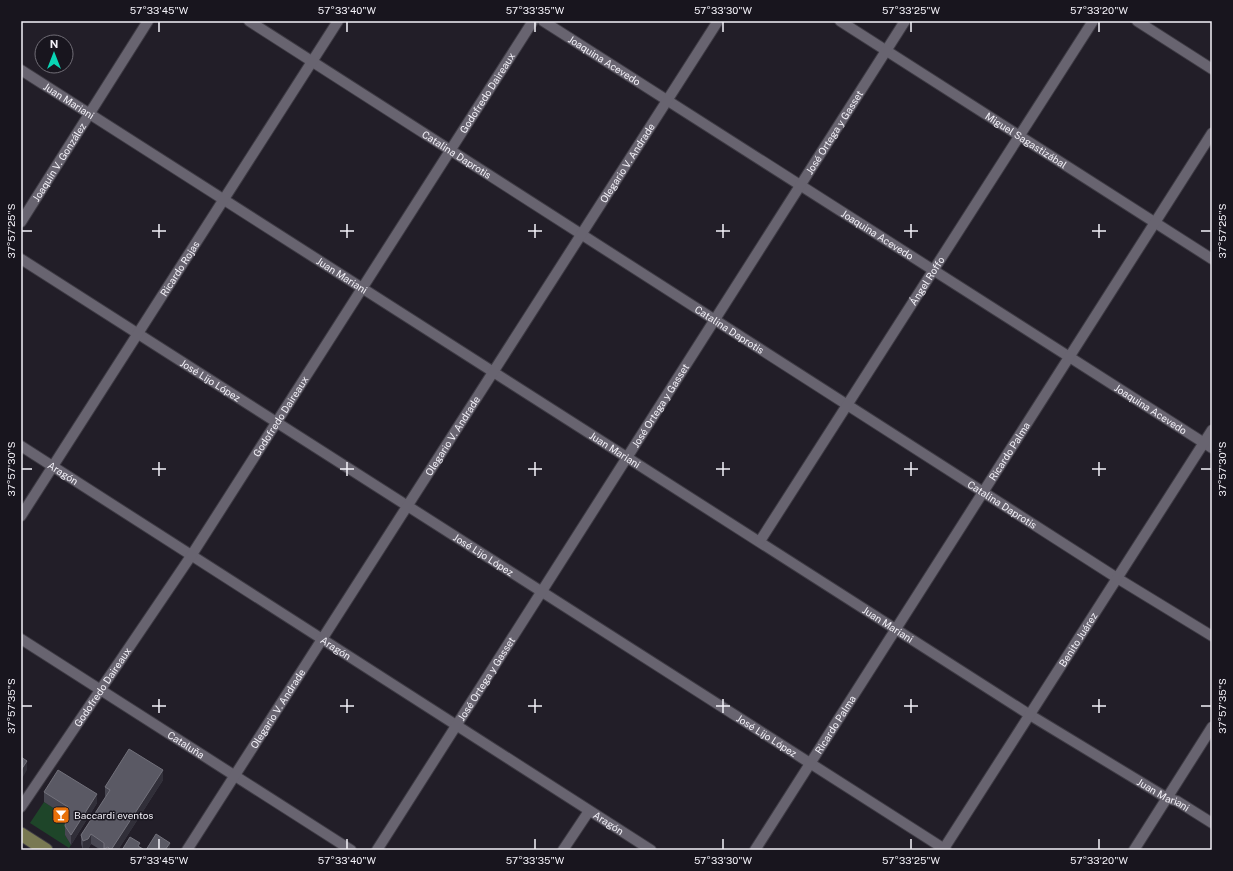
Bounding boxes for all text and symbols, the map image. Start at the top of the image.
text: 57°33'45"W [130,4,189,16]
text: 57°33'40"W [318,4,377,16]
text: 57°33'35"W [506,4,565,16]
text: 57°33'30"W [694,4,753,16]
text: 57°33'25"W [882,4,941,16]
text: 57°33'20"W [1070,4,1128,16]
street label: Joaquina Acevedo [566,33,643,88]
north arrow [34,34,74,74]
text: N [50,38,58,50]
street label: Godofredo Daireaux [457,50,518,135]
street label: Juan Mariani [41,80,97,121]
street label: José Ortega y Gasset [803,88,865,176]
street label: Miguel Sagastizábal [983,110,1069,171]
street label: Joaquín V. González [30,120,88,203]
street label: Olegario V. Andrade [597,121,657,205]
street label: Catalina Daprotis [420,128,494,181]
text: 37°57'25"S [5,203,17,258]
text: 37°57'25"S [1216,203,1228,258]
street label: Joaquina Acevedo [839,207,916,262]
street label: Ricardo Rojas [157,238,202,298]
street label: Ángel Roffo [907,254,947,307]
street label: Juan Mariani [314,255,370,296]
street label: Catalina Daprotis [693,303,766,356]
street label: José Lijo López [178,356,243,404]
street label: José Ortega y Gasset [629,361,691,450]
street label: Godofredo Daireaux [250,373,311,459]
street label: Joaquina Acevedo [1112,381,1189,437]
street label: Olegario V. Andrade [422,393,482,478]
street label: Ricardo Palma [986,420,1032,483]
street label: Juan Mariani [587,429,643,470]
text: 37°57'30"S [5,441,17,496]
text: 37°57'30"S [1216,441,1228,496]
street label: Aragón [46,459,81,487]
street label: Catalina Daprotis [965,478,1039,531]
street label: José Lijo López [451,531,516,578]
street label: Juan Mariani [860,604,916,645]
street label: Benito Juárez [1056,610,1100,669]
street label: Aragón [318,634,354,662]
street label: José Ortega y Gasset [455,635,517,723]
street label: Godofredo Daireaux [71,645,134,729]
street label: Olegario V. Andrade [248,666,308,751]
text: 37°57'35"S [5,678,17,734]
text: 37°57'35"S [1216,678,1228,734]
street label: Ricardo Palma [812,693,858,756]
street label: José Lijo López [734,712,799,759]
street label: Cataluña [165,728,207,761]
street label: Juan Mariani [1135,775,1192,813]
bar icon: Baccardi eventos [51,805,71,825]
place label: Baccardi eventos [74,809,153,821]
street label: Aragón [591,809,626,837]
text: 57°33'45"W [130,854,189,866]
text: 57°33'40"W [318,854,377,866]
text: 57°33'35"W [506,854,565,866]
text: 57°33'30"W [694,854,753,866]
text: 57°33'25"W [882,854,941,866]
text: 57°33'20"W [1070,854,1128,866]

